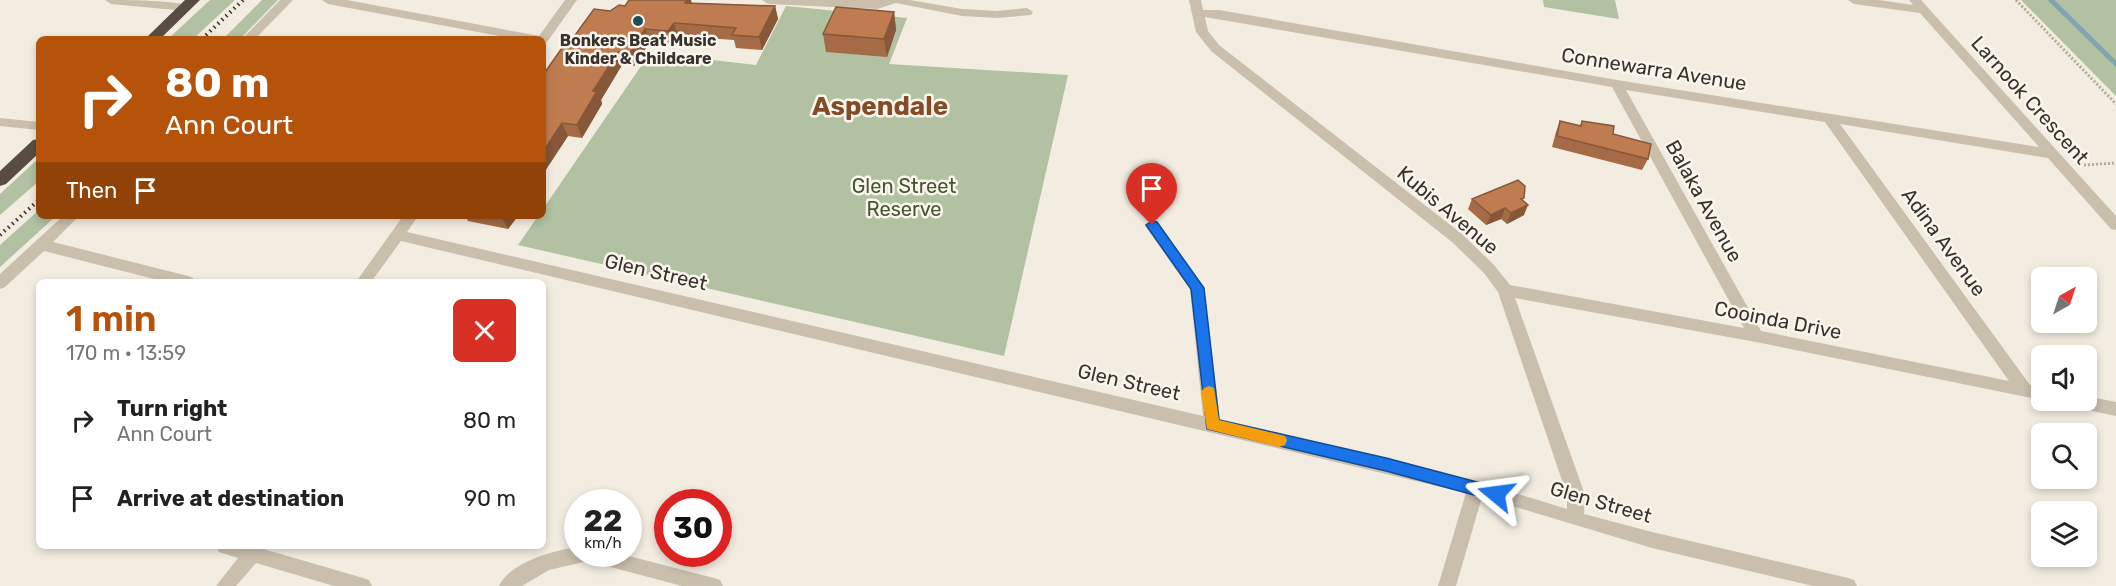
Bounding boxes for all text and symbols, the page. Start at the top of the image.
marker: Bonkers Beat Music Kinder & Childcare [631,14,645,28]
place label: Bonkers Beat Music Kinder & Childcare [560,31,716,68]
street label: Larnook Crescent [1966,31,2094,169]
street label: Connewarra Avenue [1560,43,1748,95]
text: 80 m [165,58,269,108]
icon: right [66,60,144,138]
district label: Aspendale [812,91,948,122]
text: Ann Court [165,109,293,141]
street label: Balaka Avenue [1661,136,1747,266]
street label: Kubis Avenue [1392,161,1504,259]
pin [1126,163,1177,225]
icon: arrive [1135,172,1168,205]
icon: arrive [129,174,162,207]
park label: Glen Street Reserve [852,174,956,221]
text: Then [66,177,117,204]
street label: Adina Avenue [1897,183,1991,301]
street label: Glen Street [602,249,710,295]
north arrow [2031,267,2097,333]
map controls [2031,267,2097,567]
street label: Cooinda Drive [1712,296,1844,344]
text: 1 min [66,297,157,340]
button: close [453,299,516,362]
text: 170 m · 13:59 [66,341,186,365]
button: sound [2031,345,2097,411]
street label: Glen Street [1075,359,1183,405]
text: Turn right [117,395,227,422]
icon: right [66,404,99,437]
text: 80 m [463,407,516,434]
text: Ann Court [117,422,212,446]
button: search [2031,423,2097,489]
position arrow [1464,462,1528,526]
street label: Glen Street [1547,476,1655,528]
icon: arrive [66,482,99,515]
text: Arrive at destination [117,485,344,512]
text: 90 m [464,485,516,512]
speed limit sign: 30 [654,489,732,567]
button: layers [2031,501,2097,567]
text: 22 [584,503,623,539]
text: km/h [584,534,622,552]

